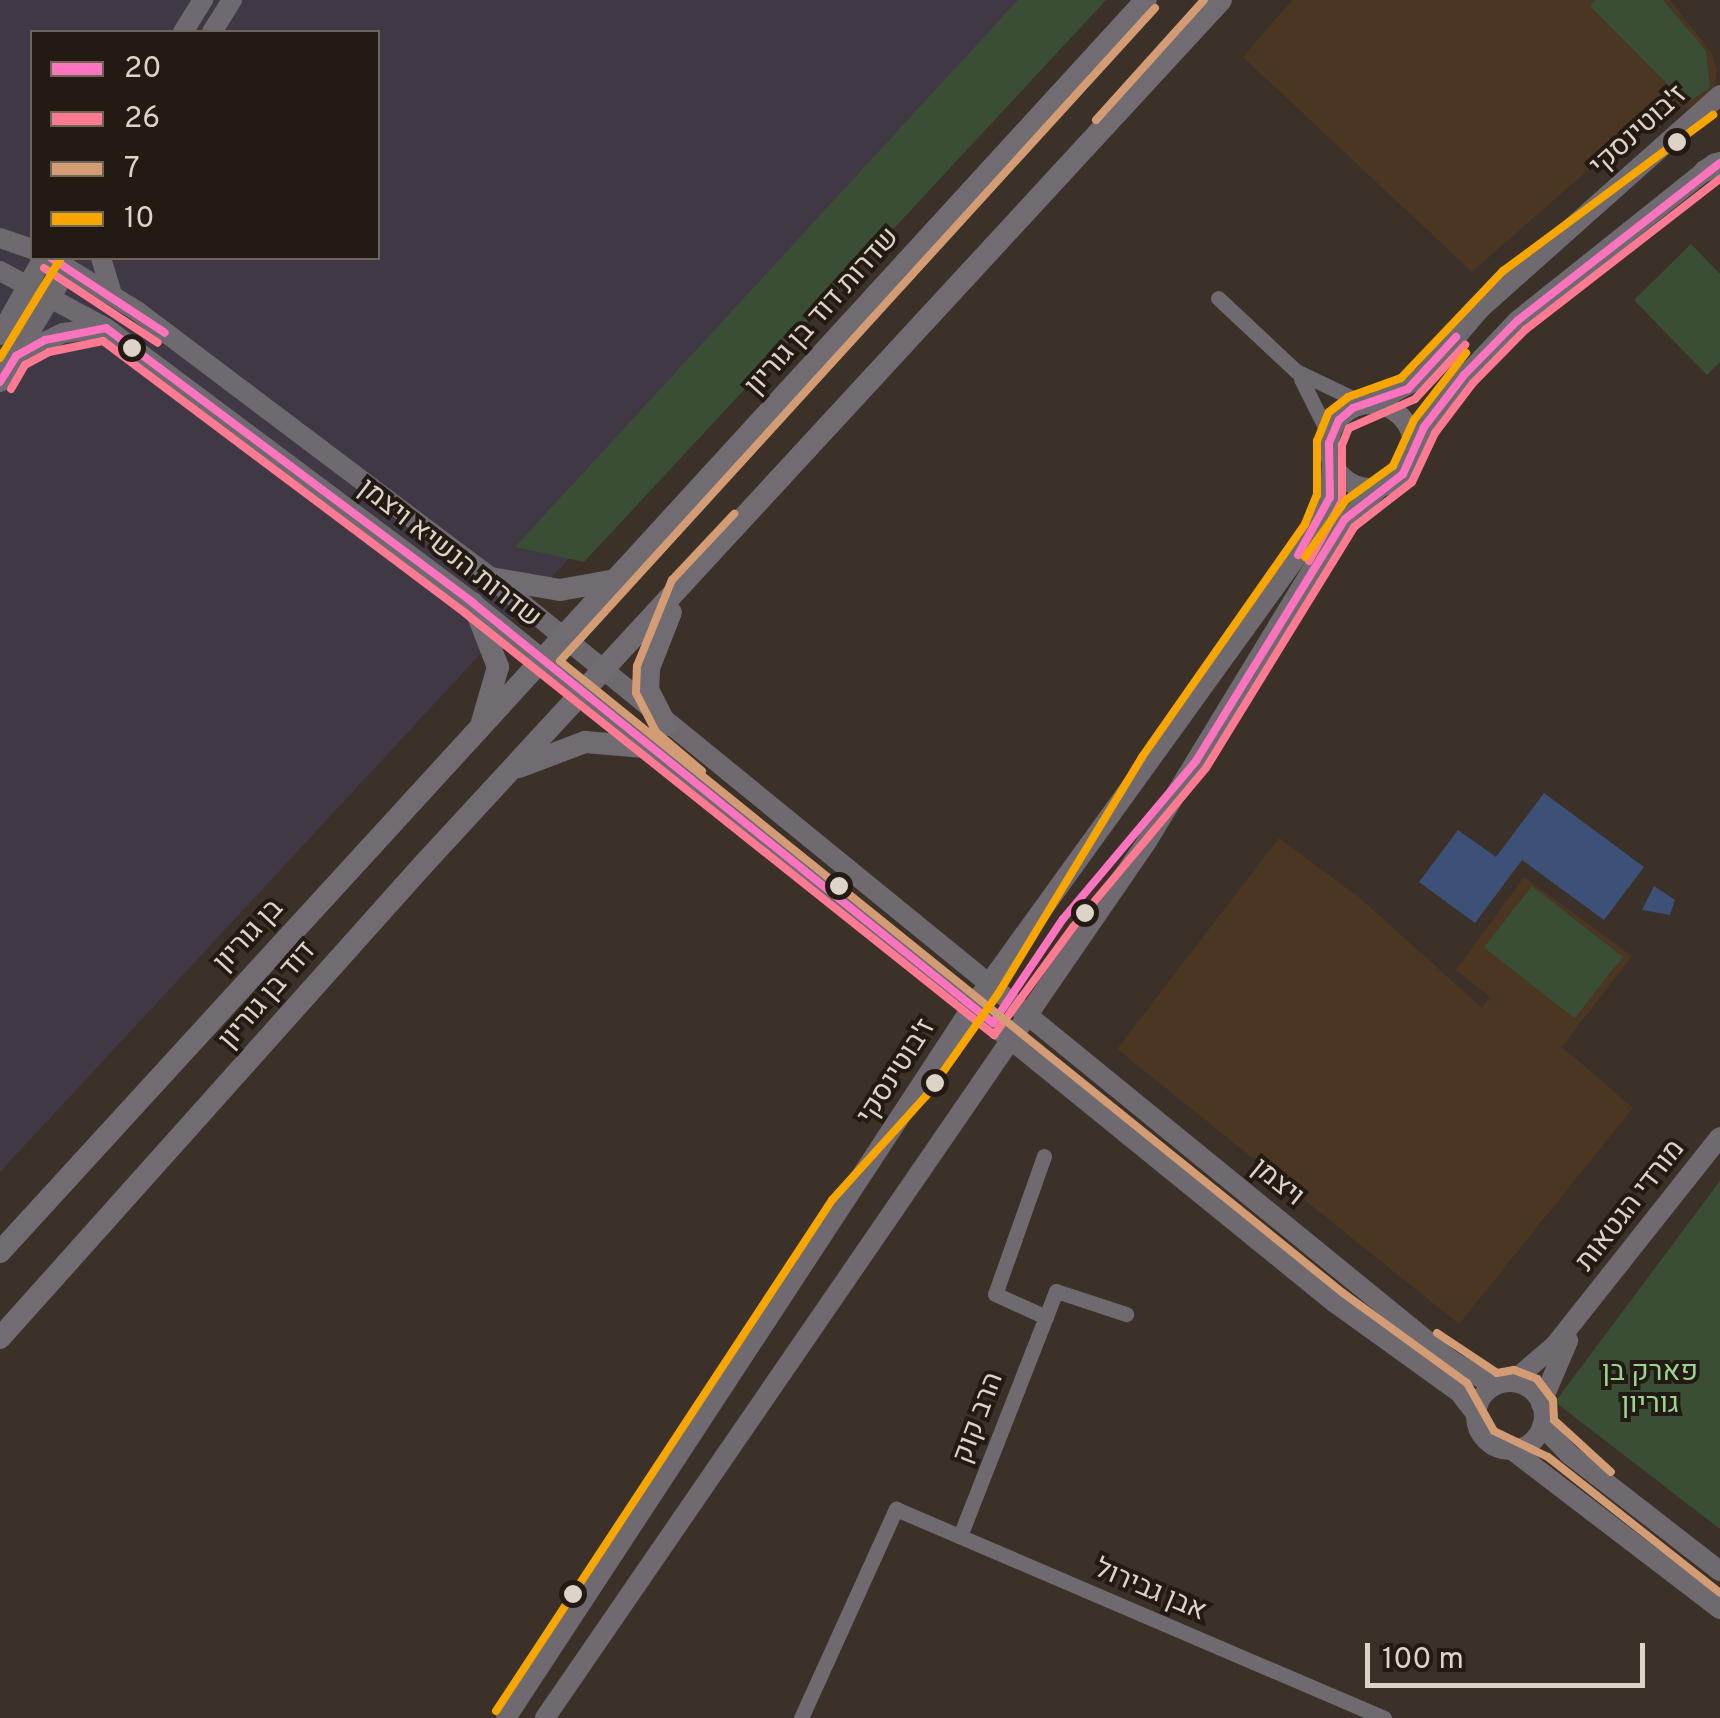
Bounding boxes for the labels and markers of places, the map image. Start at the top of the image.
unlabelled marker [1667,132,1687,152]
unlabelled marker [122,338,142,358]
unlabelled marker [829,876,849,896]
unlabelled marker [1075,903,1095,923]
unlabelled marker [925,1073,945,1093]
unlabelled marker [563,1584,583,1604]

